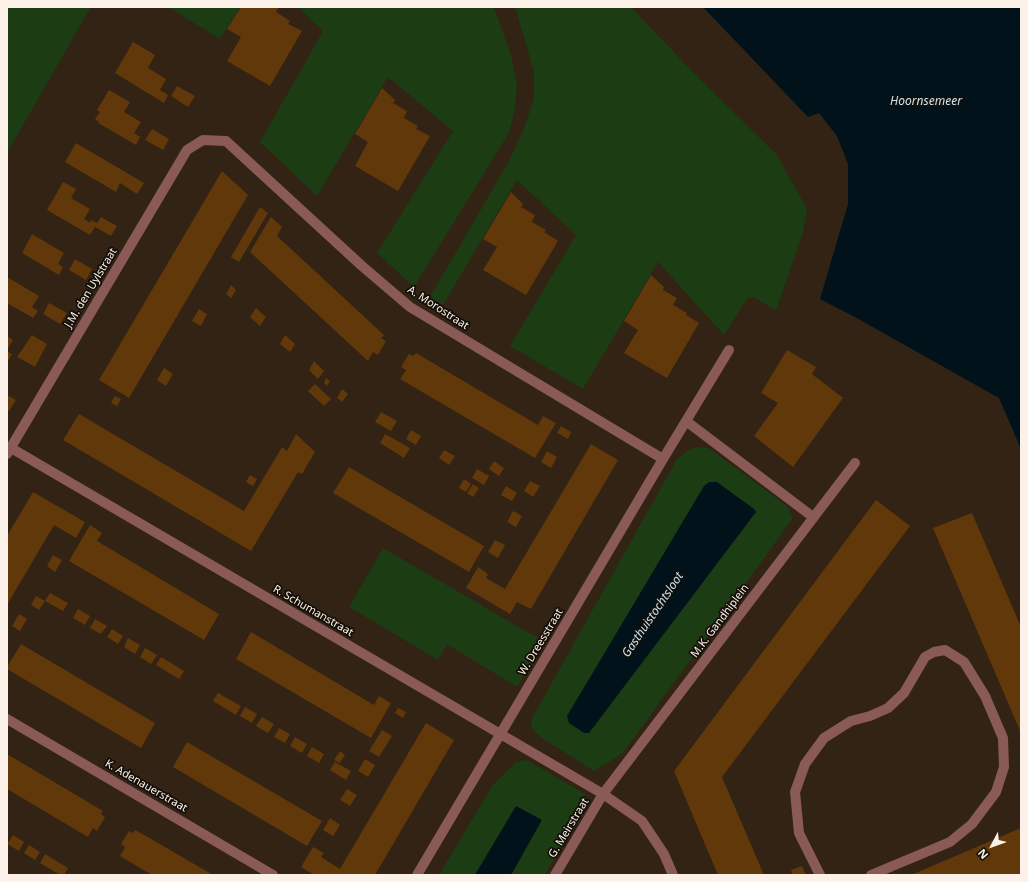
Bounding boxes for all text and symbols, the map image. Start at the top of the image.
water label: Hoornsemeer [890,95,962,109]
street label: J.M. den Uylstraat [62,246,120,330]
street label: A. Morostraat [405,283,471,333]
water label: Gasthuistochtsloot [619,570,687,660]
street label: M.K. Gandhiplein [688,582,752,660]
street label: R. Schumanstraat [270,583,356,639]
street label: W. Dreesstraat [516,606,566,678]
street label: K. Adenauerstraat [102,757,190,815]
street label: G. Meirstraat [546,796,592,860]
north arrow [972,826,1012,866]
text: N [974,846,991,863]

